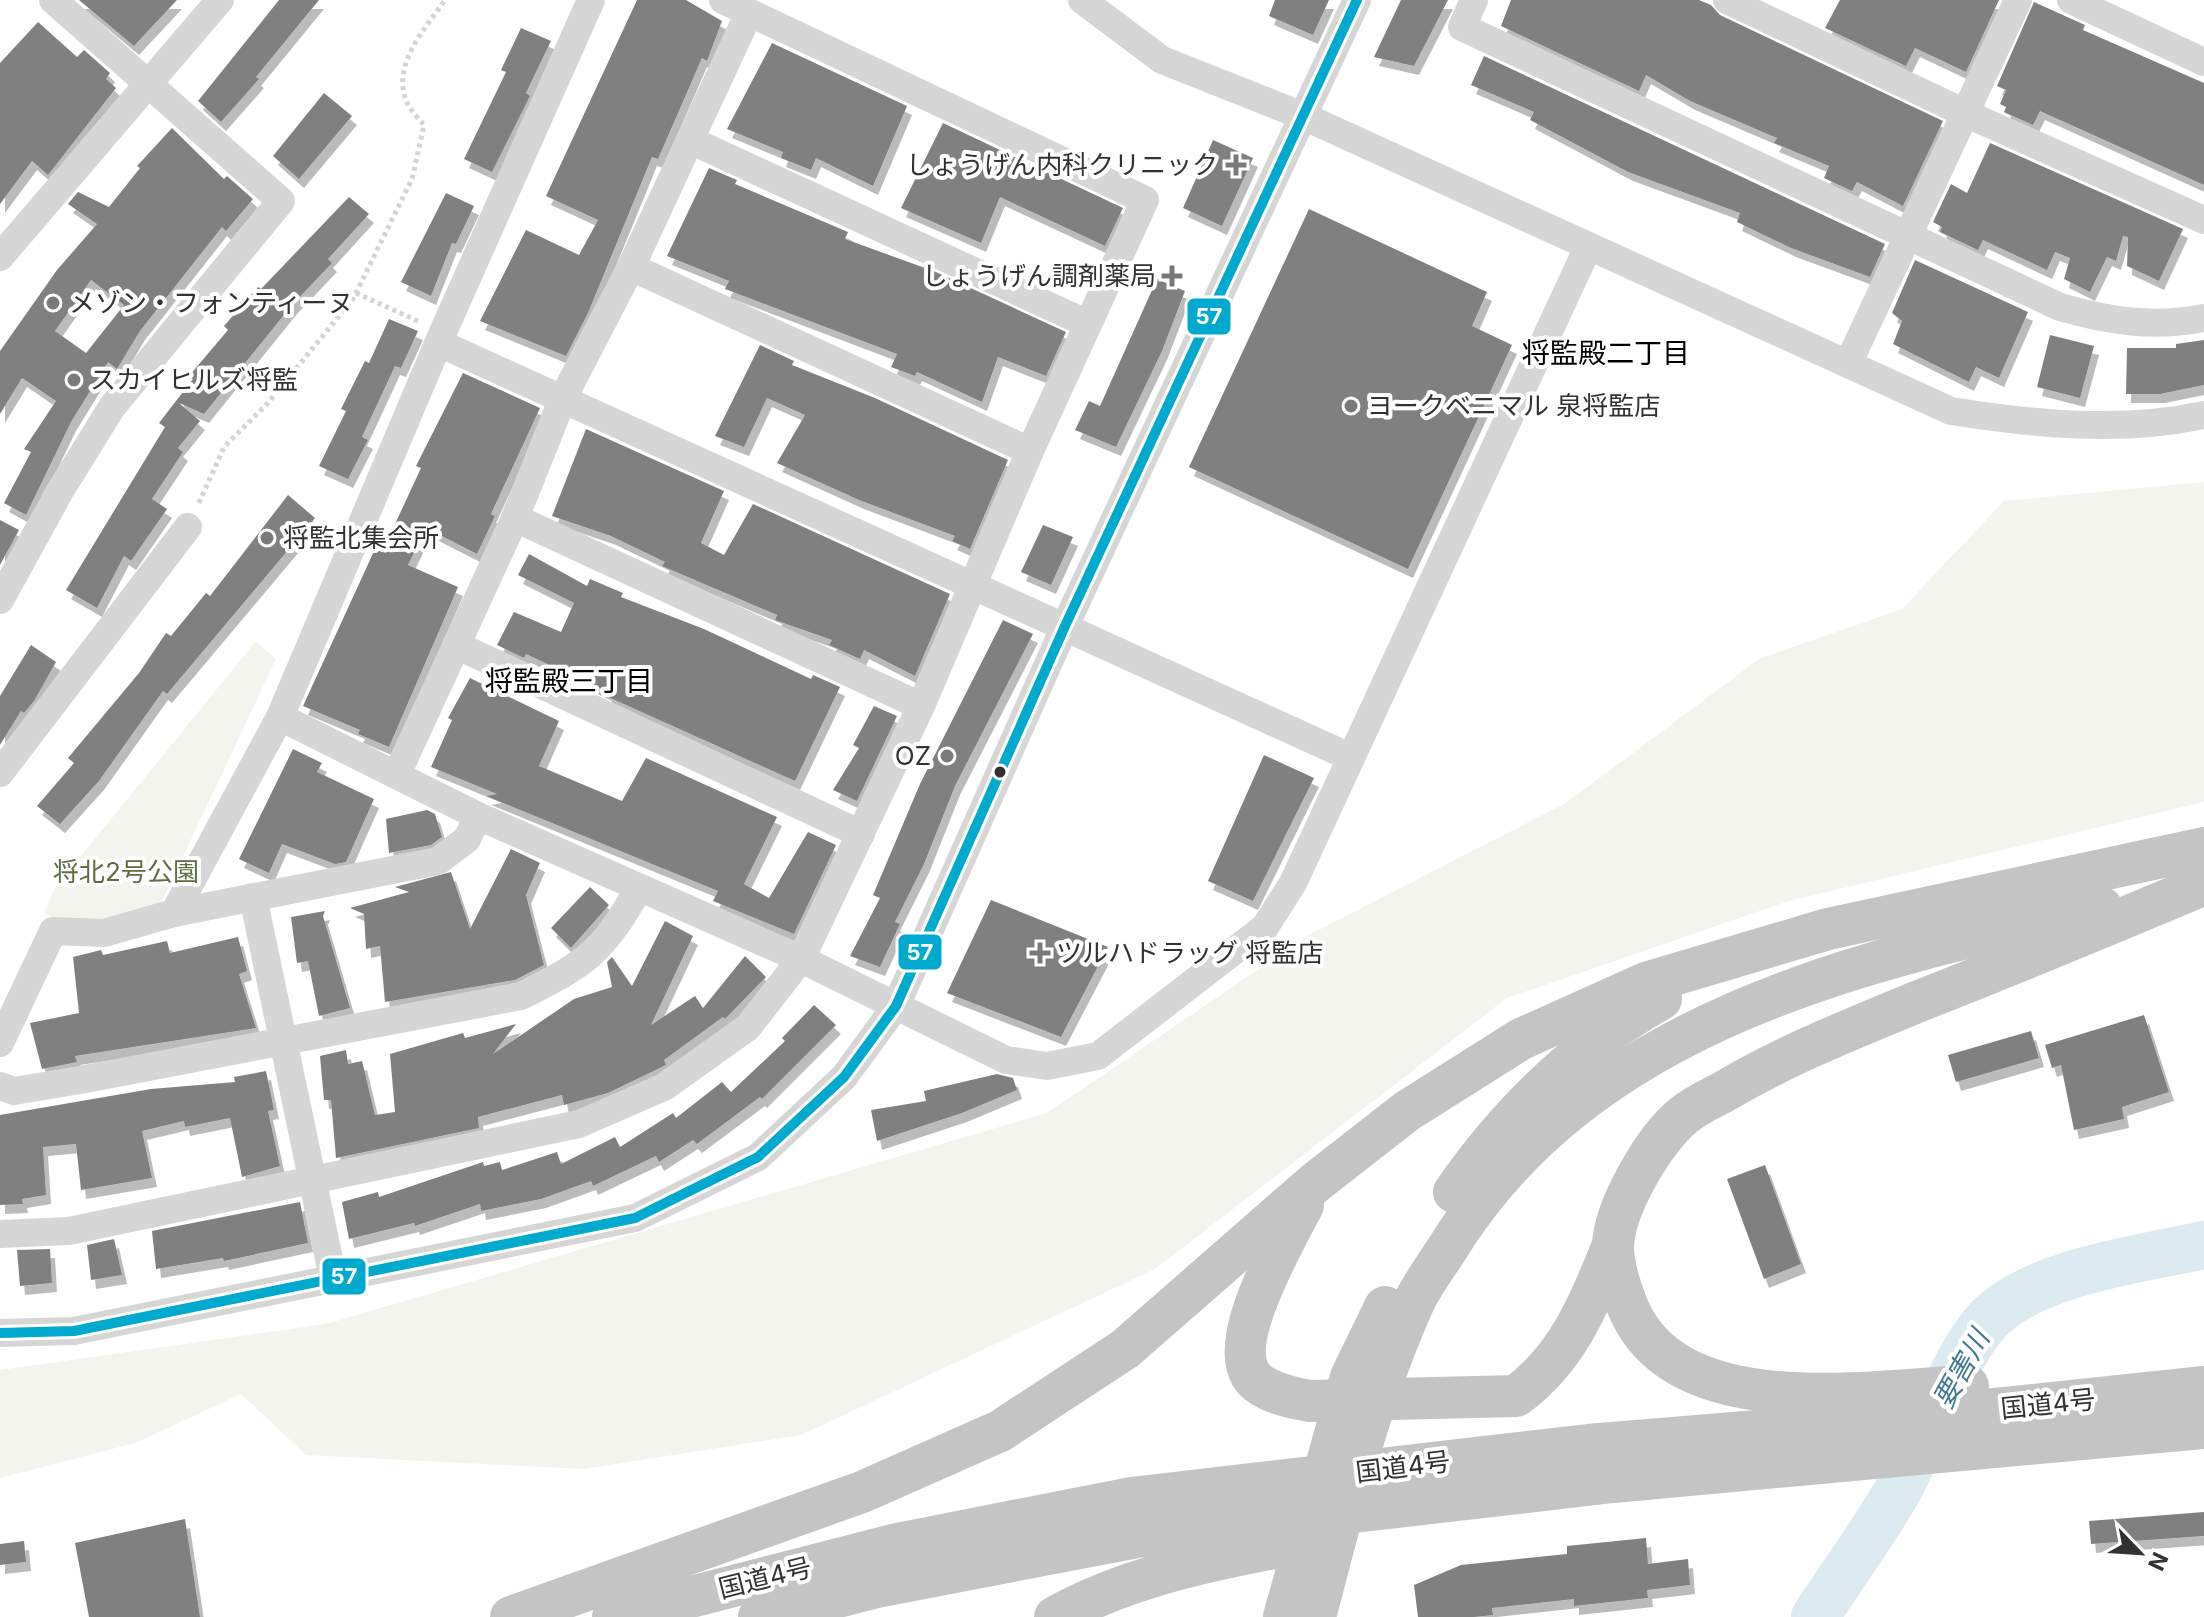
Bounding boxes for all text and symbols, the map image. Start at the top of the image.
place label: しょうげん内科クリニック [906,149,1218,180]
marker: しょうげん内科クリニック [1225,154,1247,176]
place label: しょうげん調剤薬局 [922,260,1156,291]
marker: しょうげん調剤薬局 [1163,267,1181,285]
place label: メゾン・フォンティーヌ [69,287,353,318]
marker: メゾン・フォンティーヌ [44,294,62,312]
line badge: 57 [1186,297,1232,336]
text: 57 [1196,303,1222,329]
district label: 将監殿二丁目 [1522,336,1690,370]
place label: スカイヒルズ将監 [90,364,298,395]
marker: スカイヒルズ将監 [65,371,83,389]
place label: ヨークベニマル 泉将監店 [1367,390,1660,421]
marker: ヨークベニマル 泉将監店 [1342,397,1360,415]
place label: 将監北集会所 [283,522,439,553]
marker: 将監北集会所 [258,529,276,547]
district label: 将監殿三丁目 [485,664,653,698]
place label: OZ [895,740,931,771]
marker: OZ [938,747,956,765]
unlabelled marker [992,764,1008,780]
park label: 将北2号公園 [53,856,199,887]
line badge: 57 [897,933,943,971]
place label: ツルハドラッグ 将監店 [1056,937,1323,968]
text: 57 [907,939,933,965]
marker: ツルハドラッグ 将監店 [1031,944,1049,962]
line badge: 57 [321,1257,367,1296]
text: 57 [331,1263,357,1289]
water label: 要害川 [1926,1321,1998,1414]
street label: 国道4号 [1999,1383,2097,1424]
street label: 国道4号 [1354,1445,1452,1488]
north arrow [2100,1513,2180,1593]
text: N [2143,1548,2173,1575]
street label: 国道4号 [715,1551,815,1604]

